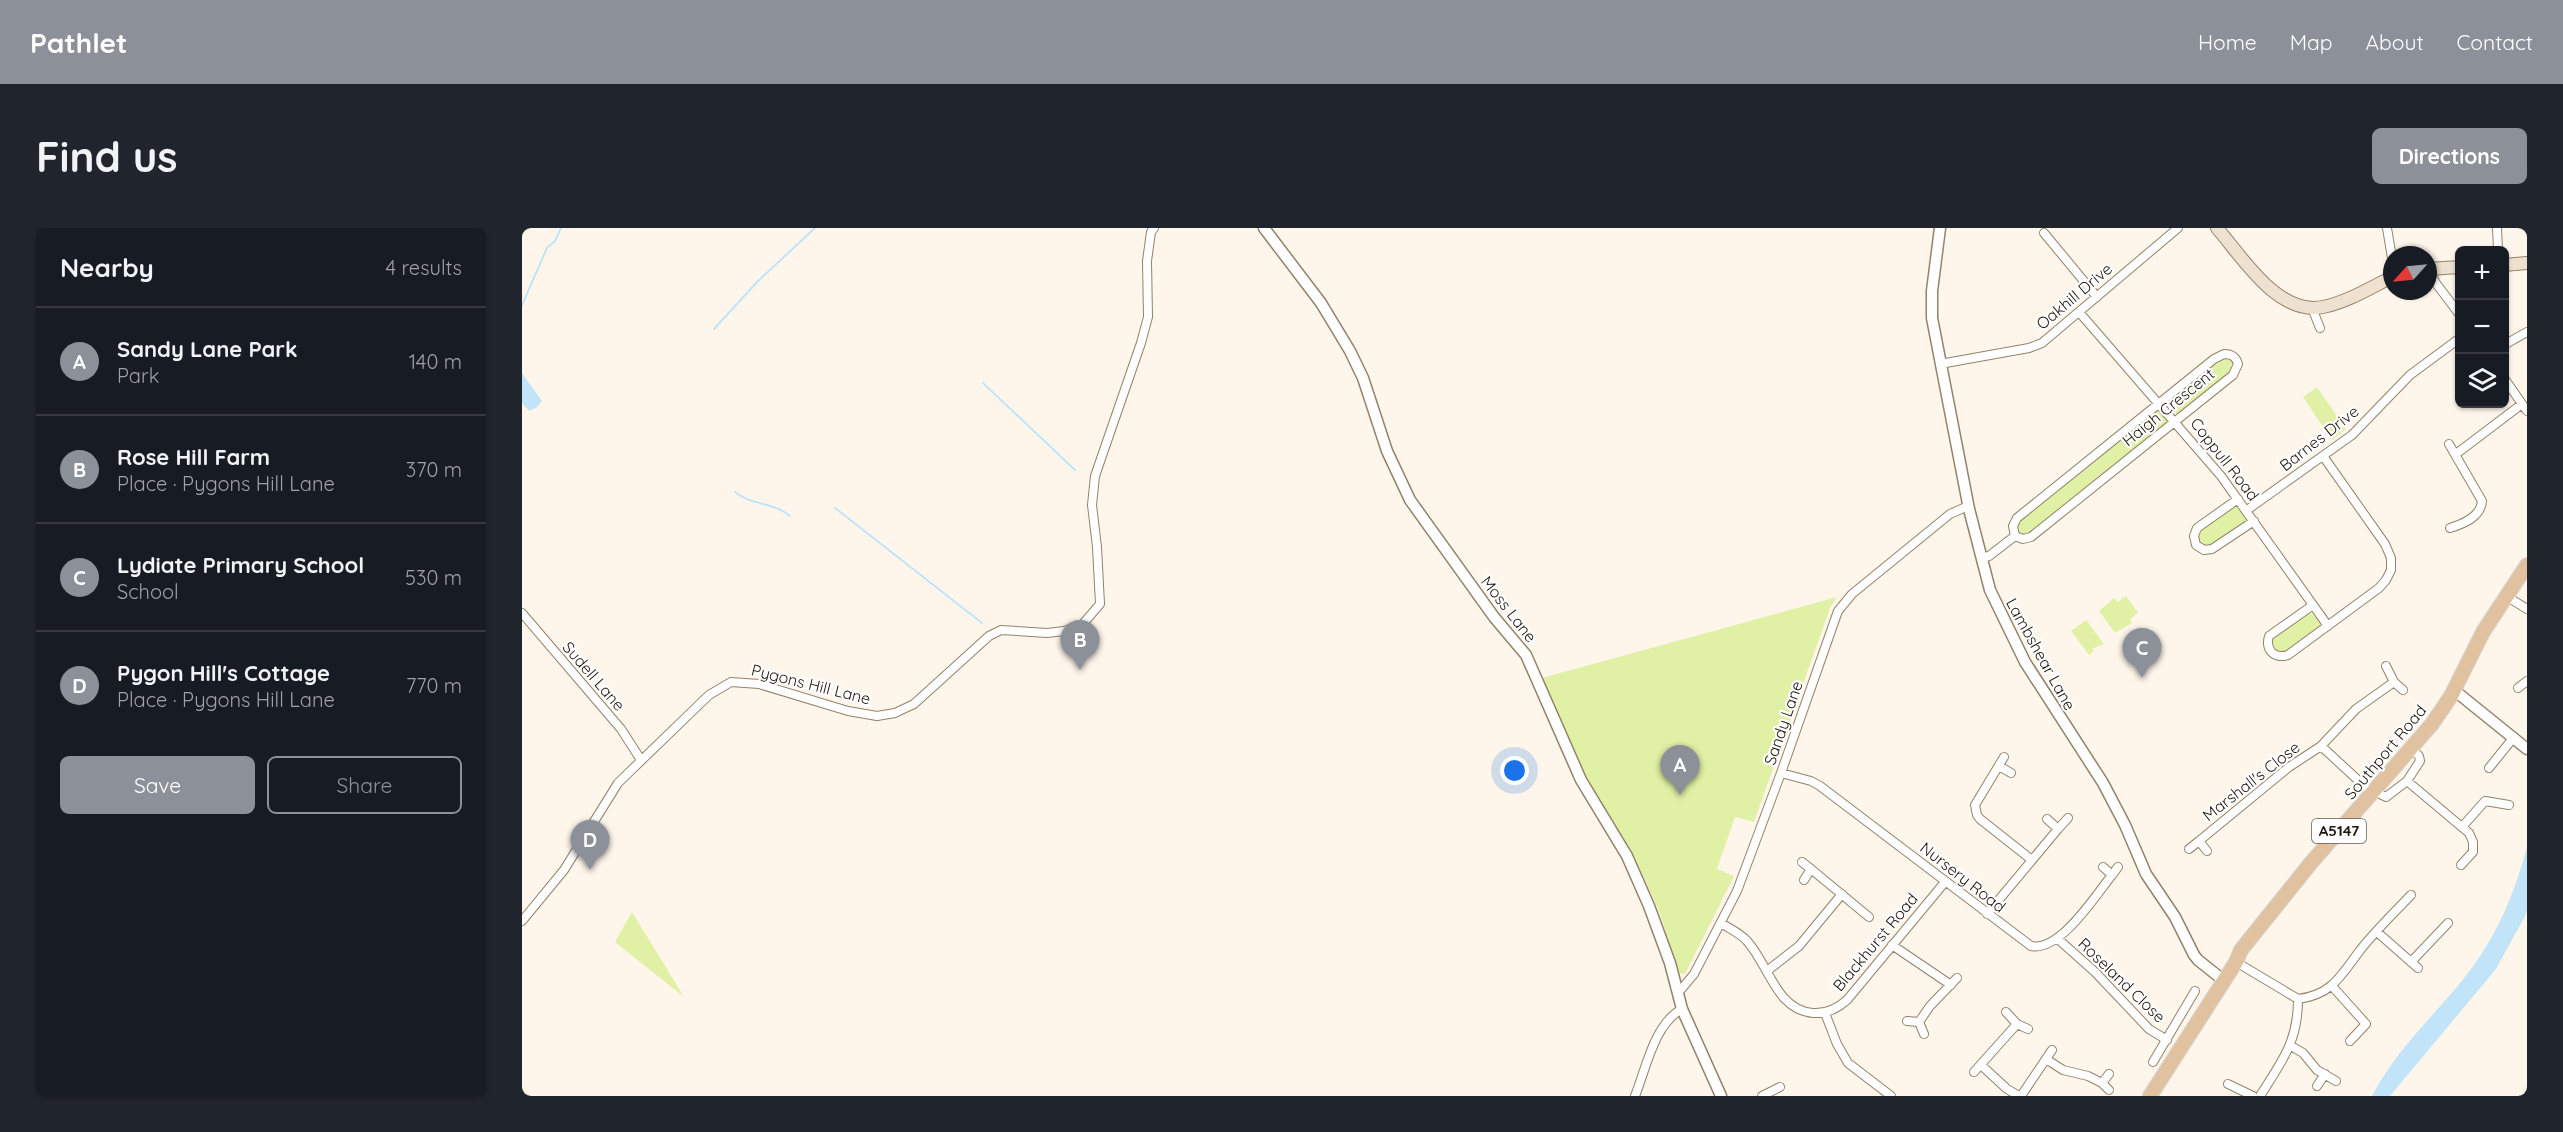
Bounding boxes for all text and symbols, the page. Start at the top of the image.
text: Pathlet [30,25,127,60]
text: Home [2198,29,2257,55]
text: Map [2290,29,2333,55]
text: About [2366,29,2424,55]
text: Contact [2457,29,2533,55]
button: Directions [2372,128,2527,184]
text: Find us [36,130,178,183]
north arrow [2383,246,2437,300]
map controls [2455,246,2509,408]
button: + [2455,246,2509,300]
text: Nearby [60,251,154,284]
text: 4 results [386,255,462,280]
street label: Oakhill Drive [2032,258,2116,334]
button: − [2455,300,2509,354]
text: Sandy Lane Park [117,335,297,363]
text: A [73,349,86,374]
text: 140 m [409,349,462,374]
button: layers [2455,354,2509,408]
text: Park [117,363,159,388]
street label: Haigh Crescent [2118,364,2218,450]
street label: Barnes Drive [2275,401,2363,475]
street label: Coppull Road [2186,413,2264,505]
text: Rose Hill Farm [117,443,270,471]
text: B [73,457,86,482]
text: 370 m [406,457,462,482]
text: Place · Pygons Hill Lane [117,471,335,496]
text: Lydiate Primary School [117,551,364,579]
text: C [73,565,86,590]
text: 530 m [405,565,462,590]
street label: Moss Lane [1477,572,1541,646]
text: School [117,579,179,604]
street label: Lambshear Lane [2002,595,2080,713]
pin: B [1060,620,1100,670]
pin: C [2122,628,2162,678]
street label: Sudell Lane [559,637,629,715]
text: Pygon Hill's Cottage [117,659,330,687]
street label: Pygons Hill Lane [749,660,873,708]
text: D [72,673,87,698]
text: 770 m [406,673,462,698]
street label: Sandy Lane [1759,678,1807,768]
text: Place · Pygons Hill Lane [117,687,335,712]
street label: Southport Road [2340,701,2430,803]
street label: Marshall's Close [2198,737,2304,825]
pin: A [1660,746,1700,795]
button: Save [60,756,255,814]
button: Share [267,756,462,814]
your location [1500,756,1529,785]
road number: A5147 [2312,819,2366,843]
pin: D [570,820,610,870]
street label: Nursery Road [1916,837,2010,917]
street label: Blackhurst Road [1828,889,1922,995]
street label: Roseland Close [2074,933,2170,1027]

